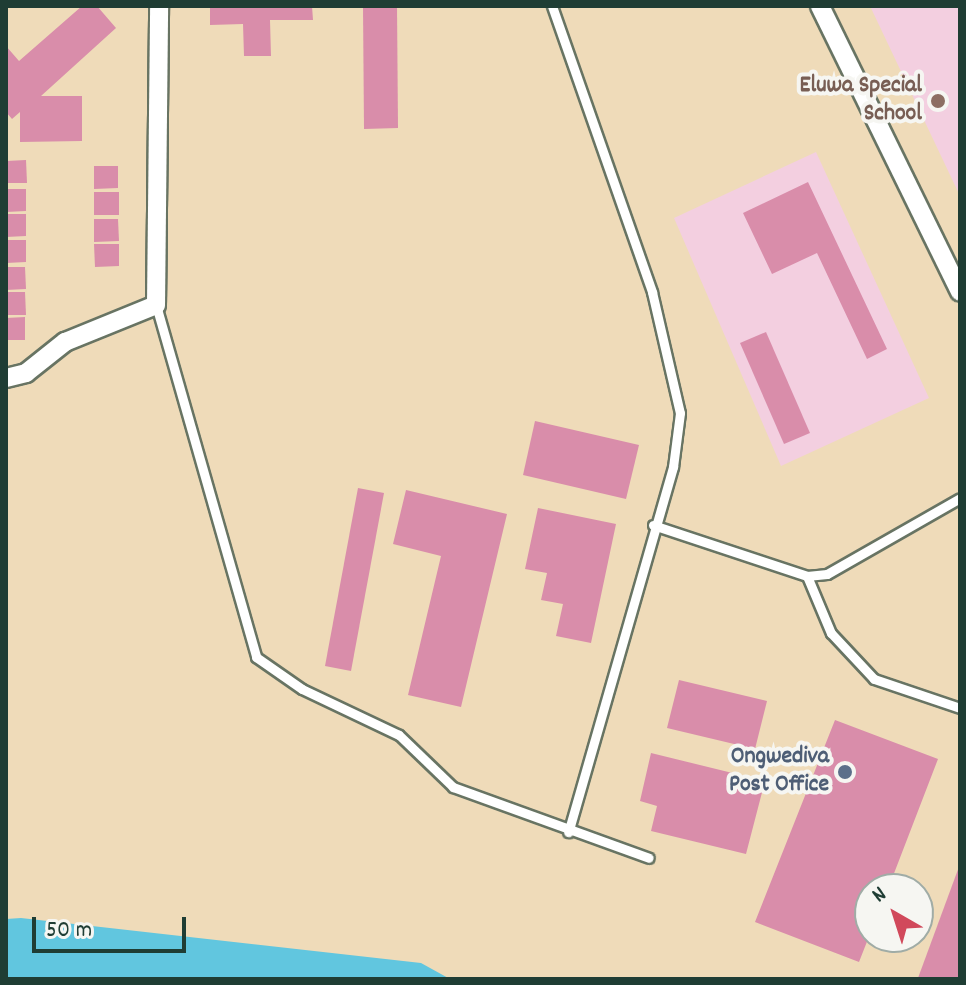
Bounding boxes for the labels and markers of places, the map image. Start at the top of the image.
place label: Eluwa Special School [800,73,922,129]
marker: Eluwa Special School [929,92,947,110]
place label: Ongwediva Post Office [729,744,829,800]
marker: Ongwediva Post Office [836,763,854,781]

